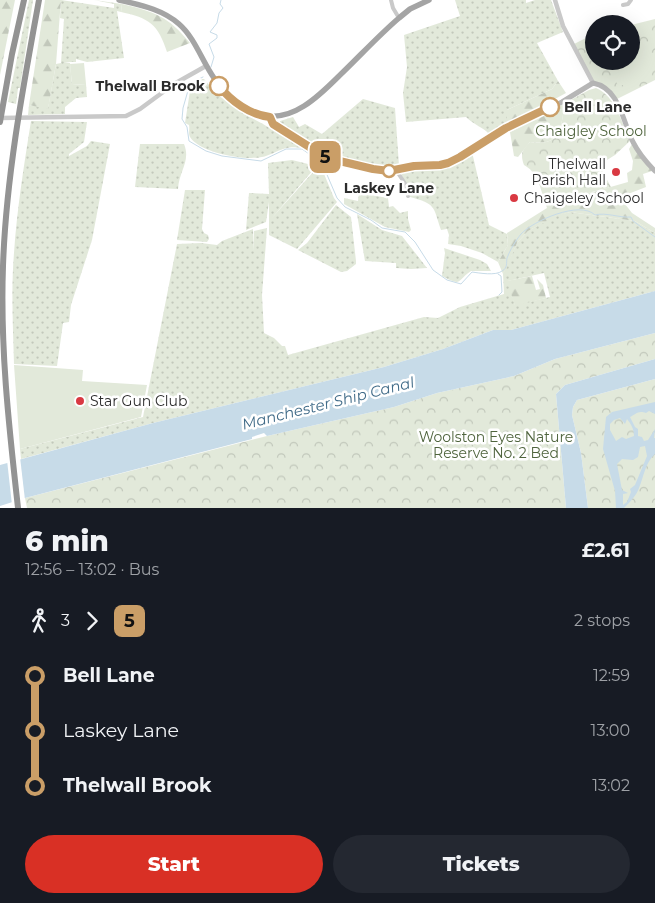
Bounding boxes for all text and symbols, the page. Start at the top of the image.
map controls [585,15,640,70]
button: locate [585,15,640,70]
marker: Thelwall Brook [209,76,229,96]
place label: Thelwall Brook [96,77,206,95]
marker: Bell Lane [540,97,560,117]
place label: Bell Lane [564,98,632,116]
park label: Chaigley School [535,122,647,140]
line badge: 5 [309,141,341,173]
text: 5 [320,146,330,168]
place label: Thelwall Parish Hall [531,155,606,189]
marker: Laskey Lane [382,164,396,178]
marker: Thelwall Parish Hall [610,166,622,178]
place label: Laskey Lane [344,179,434,197]
place label: Chaigeley School [524,189,644,207]
marker: Chaigeley School [508,192,520,204]
water label: Manchester Ship Canal [240,372,416,434]
place label: Star Gun Club [90,392,188,410]
marker: Star Gun Club [74,395,86,407]
park label: Woolston Eyes Nature Reserve No. 2 Bed [419,428,573,462]
text: 6 min [25,524,109,558]
text: £2.61 [582,539,630,562]
text: 12:56 – 13:02 · Bus [25,560,159,579]
icon: walk [25,607,53,635]
icon: forward [78,607,106,635]
text: 5 [124,610,135,632]
text: 3 [61,611,70,630]
text: 2 stops [574,611,630,630]
text: Bell Lane [63,664,155,687]
text: 12:59 [593,666,630,685]
text: Laskey Lane [63,719,179,742]
text: 13:00 [591,721,630,740]
text: Thelwall Brook [63,774,211,797]
text: 13:02 [592,776,630,795]
button: Start [25,835,323,893]
button: Tickets [333,835,630,893]

